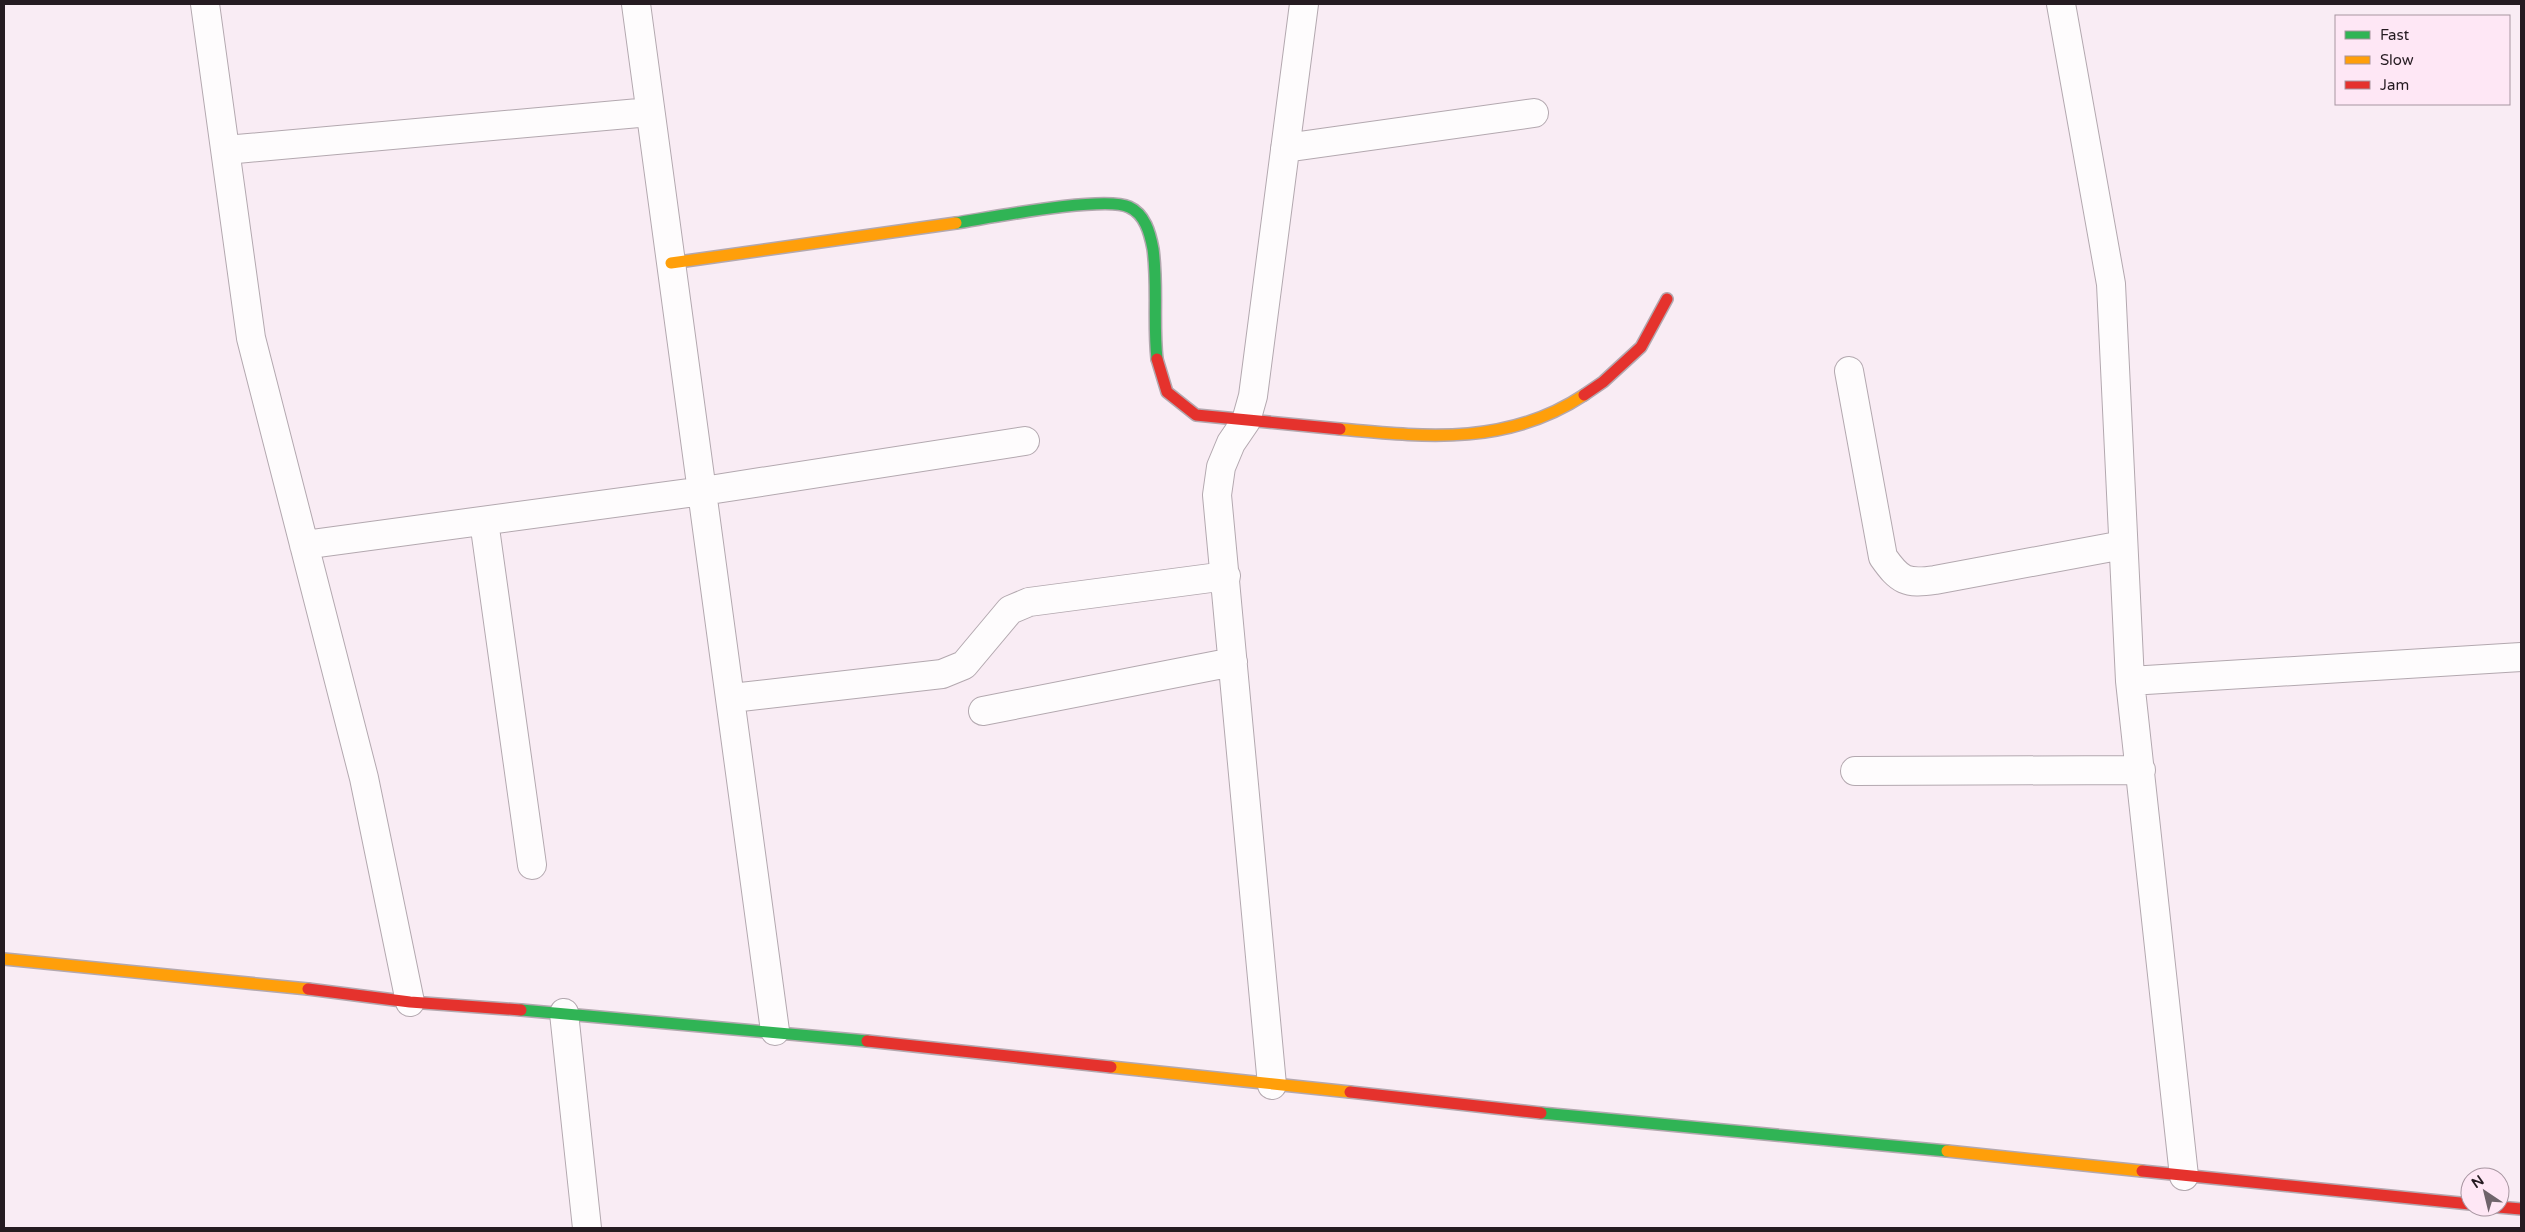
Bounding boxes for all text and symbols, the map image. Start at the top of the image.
legend [2335,15,2510,105]
text: Fast [2380,26,2410,44]
text: Slow [2380,51,2414,69]
text: Jam [2380,76,2409,94]
north arrow [2460,1167,2510,1217]
text: N [2468,1172,2487,1192]

